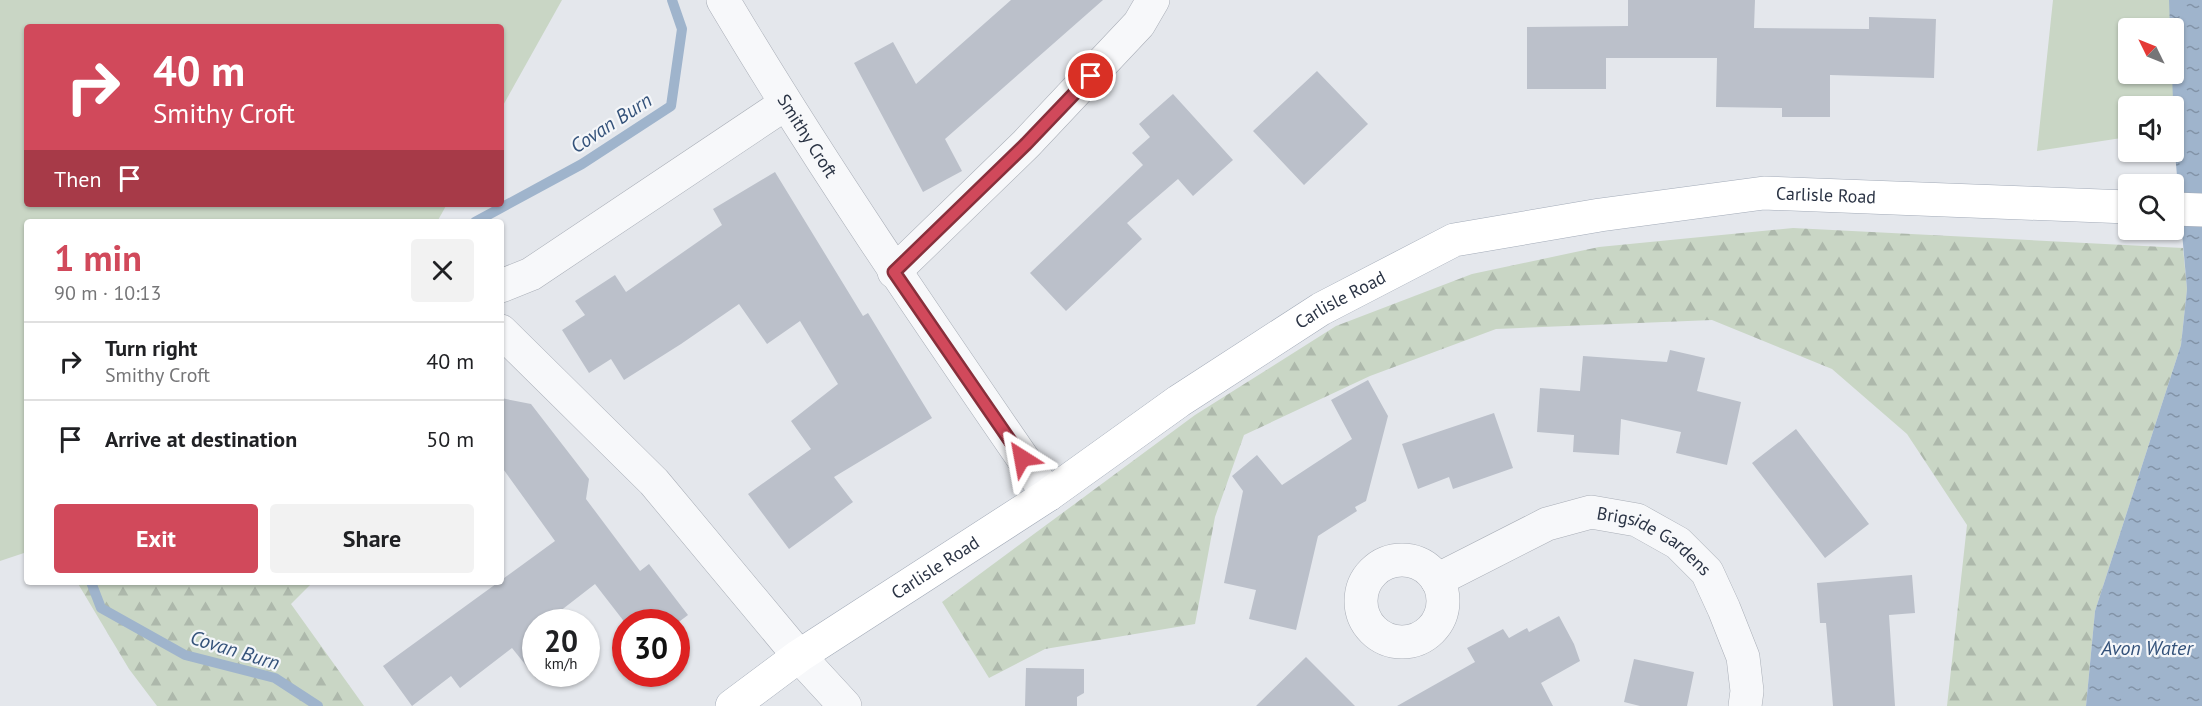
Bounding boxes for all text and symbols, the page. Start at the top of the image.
north arrow [2118,18,2184,84]
map controls [2118,18,2184,240]
text: 40 m [153,43,245,98]
icon: right [54,48,132,126]
pin [1065,50,1116,101]
icon: arrive [1074,59,1107,92]
water label: Covan Burn [565,87,657,159]
street label: Smithy Croft [772,90,843,182]
text: Smithy Croft [153,96,295,130]
button: sound [2118,96,2184,162]
icon: arrive [113,162,146,195]
text: Then [54,165,101,193]
button: search [2118,174,2184,240]
street label: Carlisle Road [1776,181,1876,208]
text: 1 min [54,234,142,281]
button: close [411,239,474,302]
street label: Carlisle Road [1290,265,1390,334]
text: 90 m · 10:13 [54,280,161,306]
text: Turn right [105,334,197,362]
icon: right [54,345,87,378]
text: 40 m [426,347,474,375]
text: Smithy Croft [105,362,210,388]
icon: arrive [54,423,87,456]
text: Arrive at destination [105,425,297,453]
text: 50 m [426,425,474,453]
position arrow [990,426,1054,490]
street label: Brigside Gardens [1595,501,1716,581]
button: Exit [54,504,258,573]
button: Share [270,504,474,573]
street label: Carlisle Road [887,531,983,604]
speed limit sign: 30 [612,609,690,687]
text: 20 [544,621,578,660]
water label: Covan Burn [187,624,283,676]
water label: Avon Water [2100,635,2194,661]
text: km/h [545,654,577,673]

